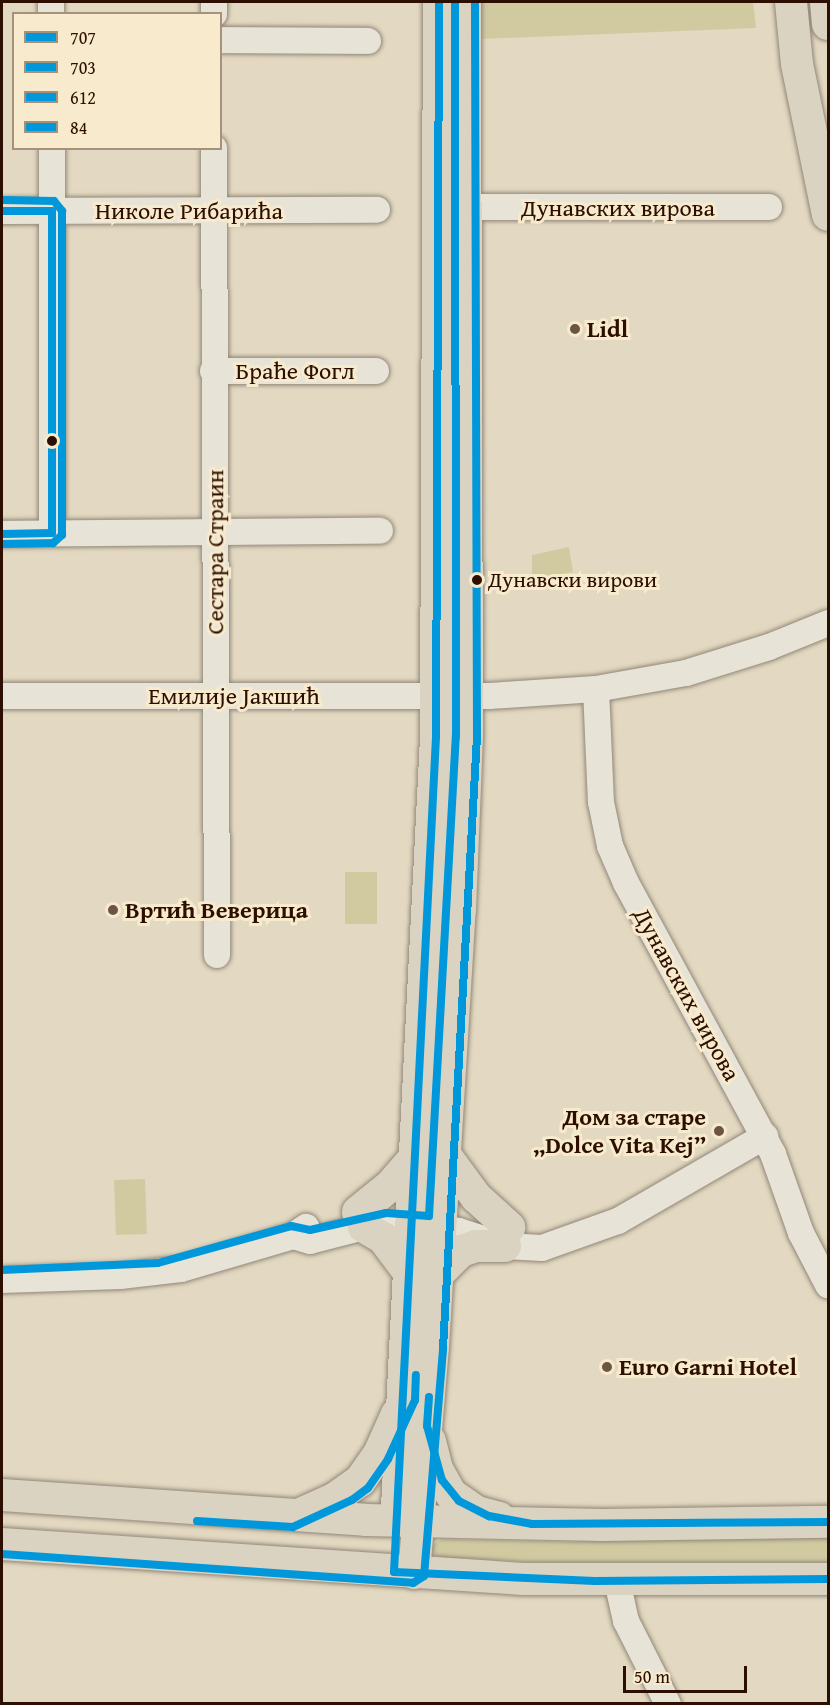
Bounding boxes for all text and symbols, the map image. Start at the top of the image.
legend [12,12,222,150]
text: 707 [70,24,96,51]
text: 703 [70,54,96,81]
text: 612 [70,84,96,111]
text: 84 [70,114,87,141]
street label: Дунавских вирова [521,194,715,222]
street label: Николе Рибарића [95,197,283,225]
place label: Lidl [587,315,628,343]
marker: Lidl [568,322,582,336]
street label: Браће Фогл [235,357,355,385]
unlabelled marker [46,435,58,447]
street label: Сестара Страин [201,470,229,634]
place label: Дунавски вирови [488,567,657,593]
marker: Дунавски вирови [471,574,483,586]
street label: Емилије Јакшић [148,682,320,710]
place label: Вртић Веверица [125,896,308,924]
street label: Дунавских вирова [627,902,747,1086]
marker: Вртић Веверица [106,903,120,917]
place label: Дом за старе „Dolce Vita Kej” [533,1103,706,1159]
marker: Дом за старе „Dolce Vita Kej” [710,1122,728,1140]
place label: Euro Garni Hotel [619,1353,797,1381]
marker: Euro Garni Hotel [600,1360,614,1374]
scale bar [626,1654,750,1692]
text: 50 m [634,1663,670,1690]

